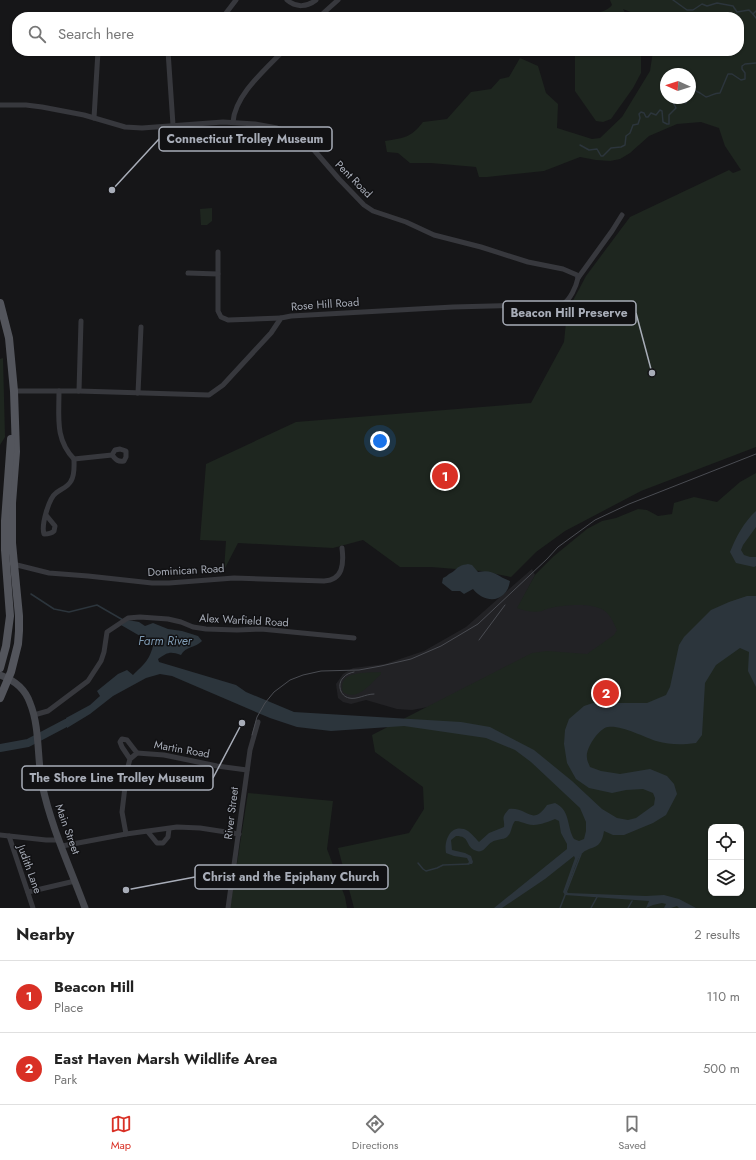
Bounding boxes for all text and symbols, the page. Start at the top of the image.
search box [12,12,744,56]
icon: search [26,23,48,45]
text: Search here [58,23,134,45]
north arrow [660,68,696,104]
callout: Connecticut Trolley Museum [159,127,332,151]
text: Connecticut Trolley Museum [167,130,324,148]
street label: Pent Road [332,157,376,201]
street label: Rose Hill Road [290,294,360,314]
callout: Beacon Hill Preserve [503,301,636,325]
text: Beacon Hill Preserve [510,304,628,322]
your location [370,431,390,451]
pin: 1 [432,461,458,491]
street label: Dominican Road [147,560,225,580]
street label: Alex Warfield Road [199,610,289,630]
water label: Farm River [138,632,193,650]
pin: 2 [593,678,619,708]
street label: Martin Road [153,736,211,762]
callout: The Shore Line Trolley Museum [22,766,213,790]
text: The Shore Line Trolley Museum [29,769,205,787]
street label: River Street [220,786,242,840]
street label: Main Street [52,802,85,857]
map controls [708,824,744,896]
button: locate [708,824,744,860]
street label: Judith Lane [13,840,46,896]
button: layers [708,860,744,896]
callout: Christ and the Epiphany Church [195,865,388,889]
text: Christ and the Epiphany Church [203,868,380,886]
text: Nearby [16,922,74,946]
text: 2 results [694,925,740,944]
text: Beacon Hill [54,976,134,998]
text: 1 [26,987,32,1006]
text: 110 m [706,987,740,1006]
text: Place [54,998,83,1017]
text: East Haven Marsh Wildlife Area [54,1048,277,1070]
text: 2 [25,1059,33,1078]
text: 500 m [703,1059,740,1078]
text: Park [54,1070,77,1089]
tab: Map [110,1113,132,1153]
tab: Directions [352,1113,398,1153]
tab: Saved [618,1113,646,1153]

